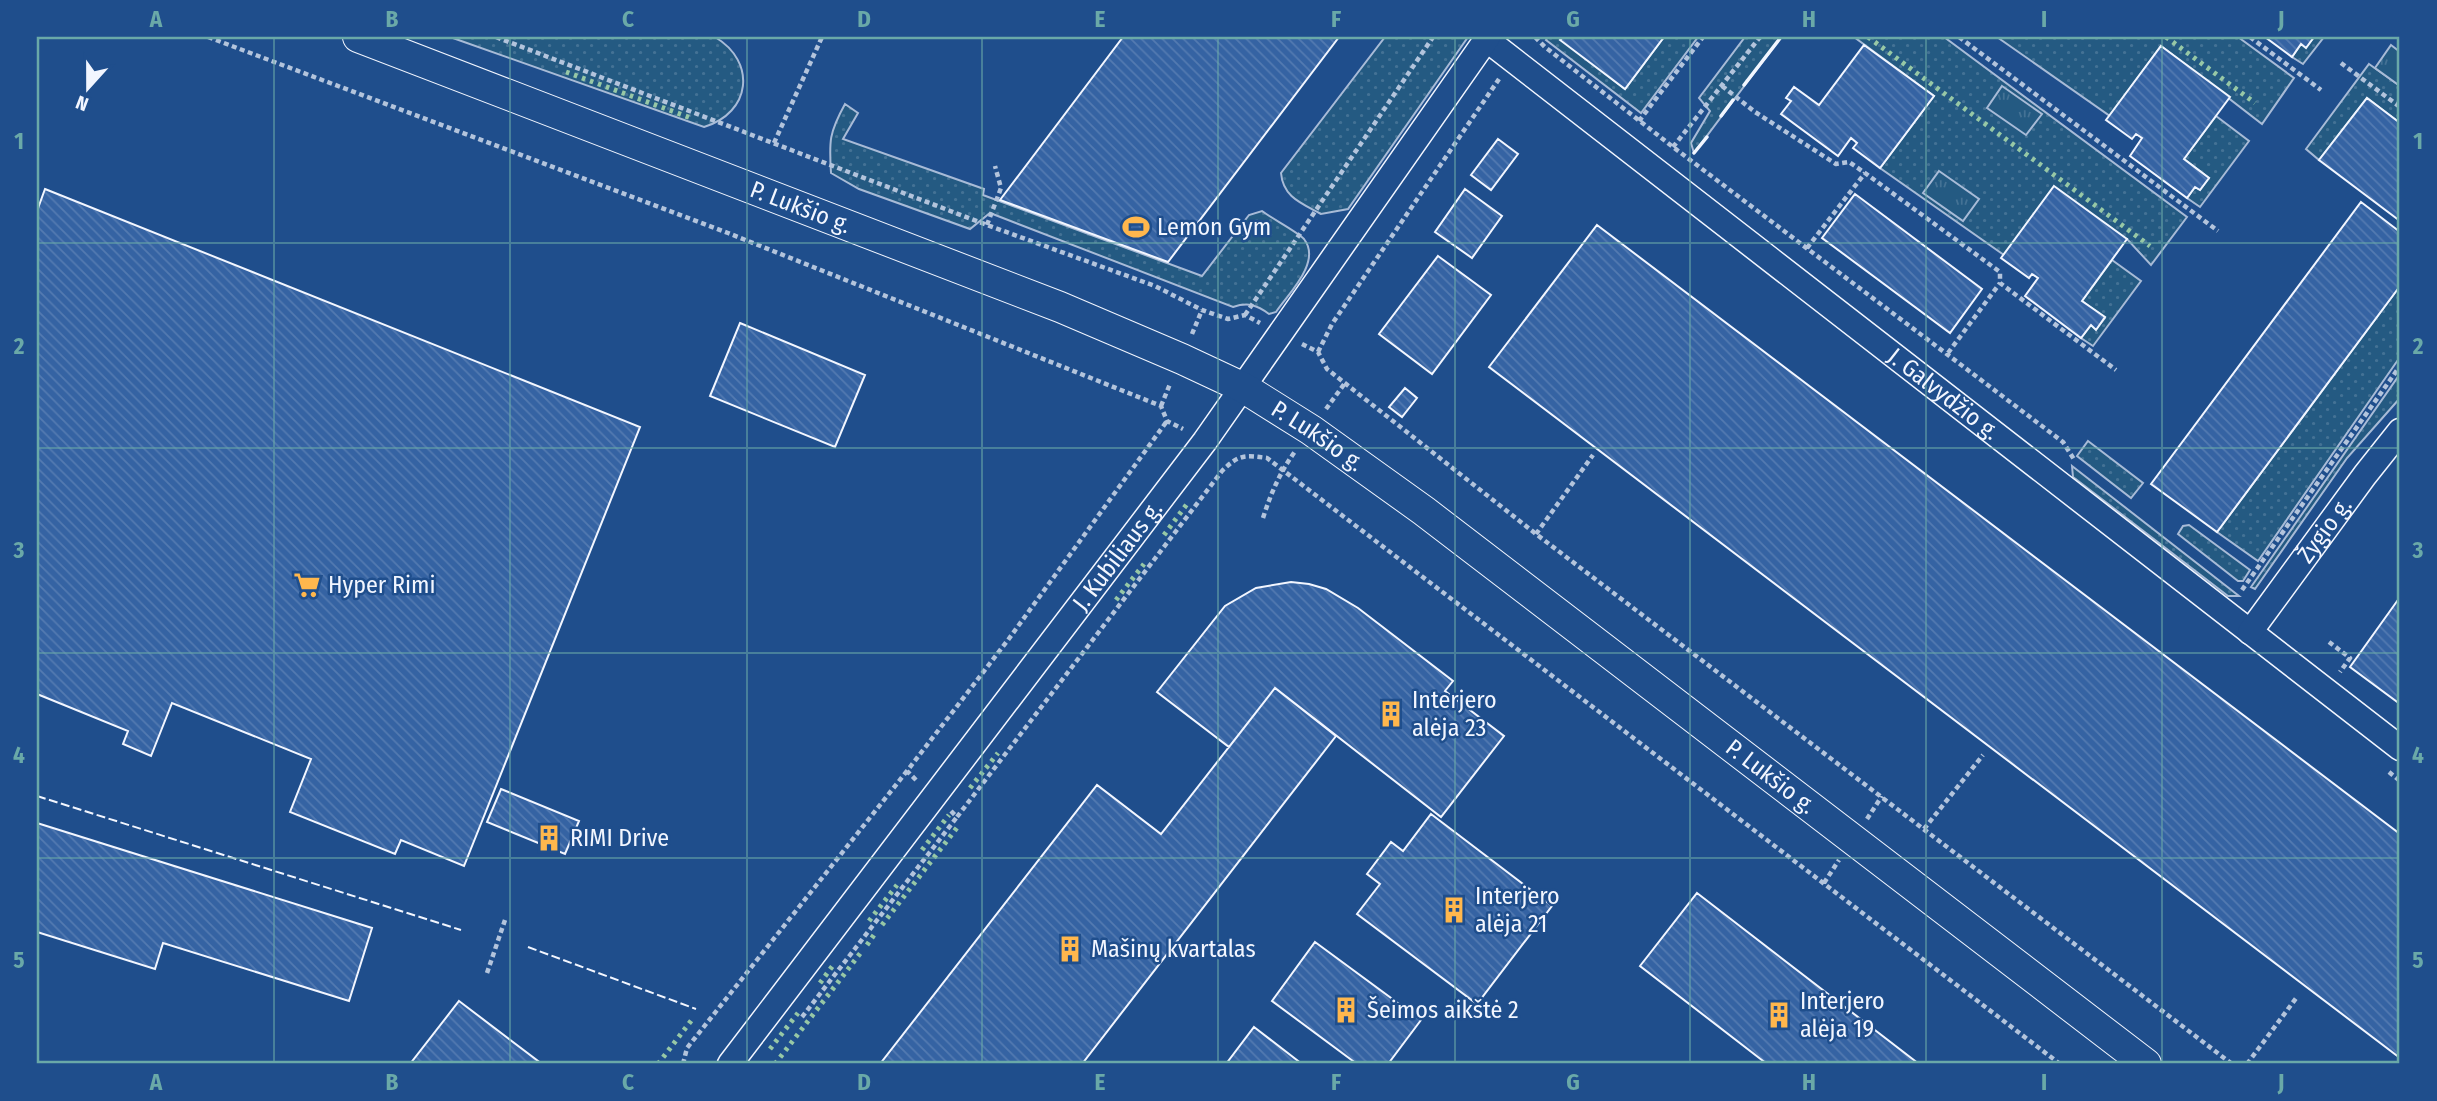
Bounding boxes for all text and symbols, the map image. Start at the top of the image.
text: A [149,5,163,33]
text: B [386,5,399,33]
text: C [622,5,634,33]
text: D [857,5,871,33]
text: E [1095,5,1106,33]
text: F [1331,5,1341,33]
text: G [1566,5,1580,33]
text: H [1802,5,1816,33]
text: I [2041,5,2047,33]
text: J [2277,5,2284,33]
north arrow [52,52,122,122]
text: N [73,91,92,116]
text: 1 [14,127,24,155]
text: 1 [2413,127,2423,155]
street label: P. Lukšio g. [746,175,855,239]
sports icon: Lemon Gym [1121,212,1151,242]
place label: Lemon Gym [1157,213,1271,241]
text: 2 [13,332,25,360]
text: 2 [2412,332,2424,360]
street label: J. Galvydžio g. [1882,342,2005,446]
street label: P. Lukšio g. [1266,395,1369,477]
street label: Žygio g. [2291,492,2357,568]
street label: J. Kubiliaus g. [1067,496,1168,616]
text: 3 [13,536,25,564]
text: 3 [2412,536,2424,564]
supermarket icon: Hyper Rimi [292,570,322,600]
place label: Hyper Rimi [328,571,436,599]
place label: Interjero alėja 23 [1412,686,1497,742]
building icon: Interjero alėja 23 [1376,699,1406,729]
street label: P. Lukšio g. [1720,733,1821,820]
text: 4 [13,741,25,769]
text: 4 [2412,741,2424,769]
building icon: RIMI Drive [534,823,564,853]
place label: RIMI Drive [570,824,669,852]
place label: Interjero alėja 21 [1475,882,1560,938]
building icon: Interjero alėja 21 [1439,895,1469,925]
building icon: Mašinų kvartalas [1055,934,1085,964]
place label: Mašinų kvartalas [1091,935,1256,963]
text: 5 [13,946,25,974]
text: 5 [2412,946,2424,974]
place label: Interjero alėja 19 [1800,987,1885,1043]
building icon: Šeimos aikštė 2 [1331,995,1361,1025]
place label: Šeimos aikštė 2 [1367,995,1518,1024]
building icon: Interjero alėja 19 [1764,1000,1794,1030]
text: A [149,1068,163,1096]
text: B [386,1068,399,1096]
text: C [622,1068,634,1096]
text: D [857,1068,871,1096]
text: E [1095,1068,1106,1096]
text: F [1331,1068,1341,1096]
text: G [1566,1068,1580,1096]
text: H [1802,1068,1816,1096]
text: I [2041,1068,2047,1096]
text: J [2277,1068,2284,1096]

